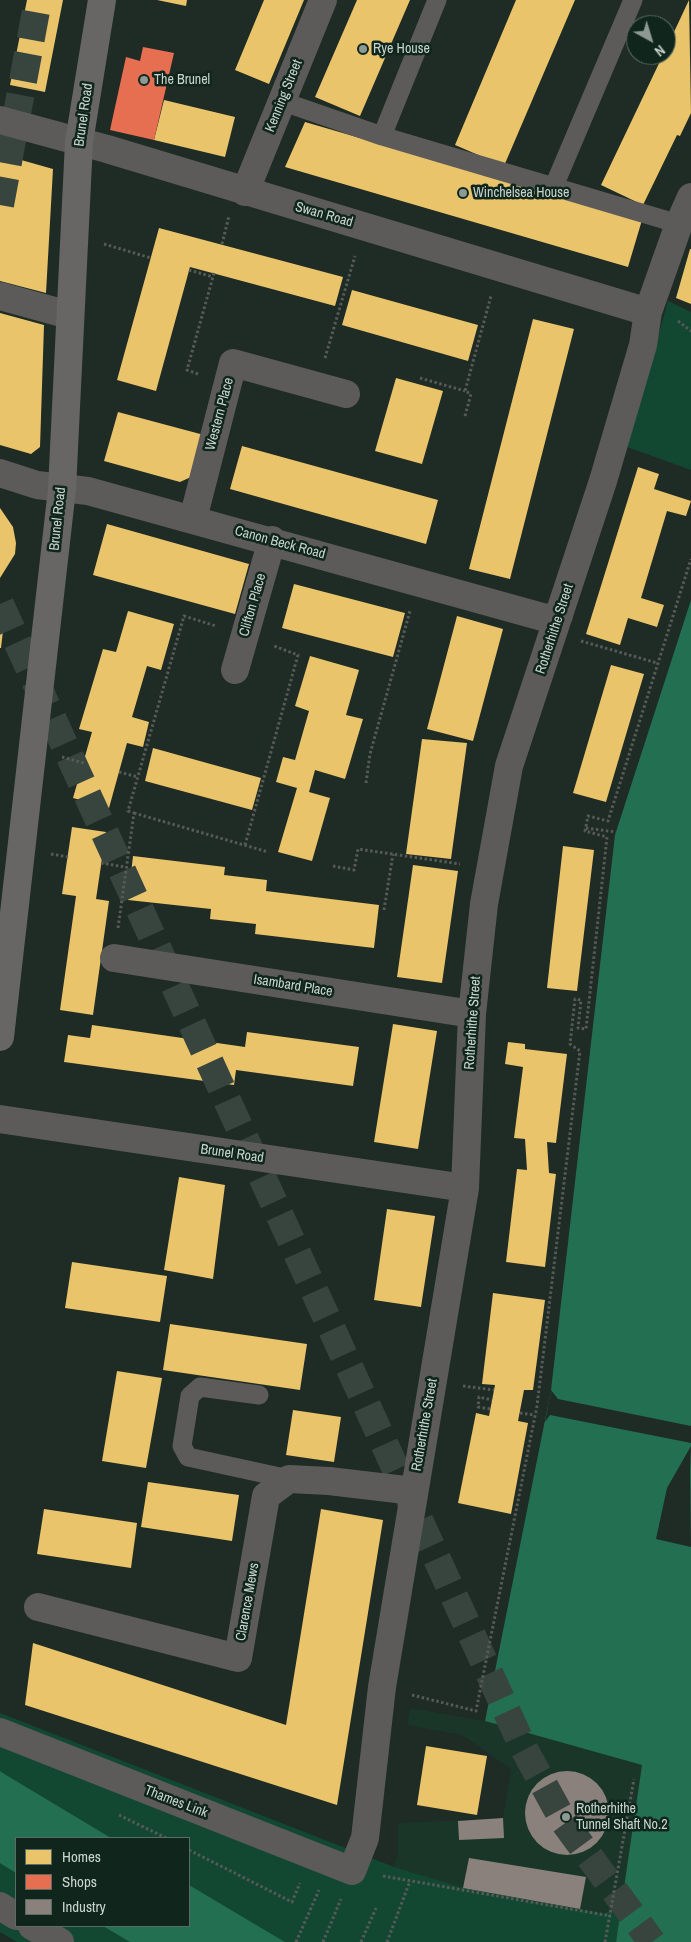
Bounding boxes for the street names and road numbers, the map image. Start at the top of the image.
street label: Kenning Street [262,57,306,135]
street label: Brunel Road [71,82,97,148]
street label: Swan Road [293,199,355,231]
street label: Western Place [202,376,238,452]
street label: Brunel Road [46,486,70,552]
street label: Canon Beck Road [233,523,327,563]
street label: Clifton Place [236,571,270,639]
street label: Rotherhithe Street [533,582,577,676]
street label: Isambard Place [252,971,334,1001]
street label: Rotherhithe Street [461,976,485,1070]
street label: Brunel Road [199,1141,265,1167]
street label: Rotherhithe Street [409,1377,441,1473]
street label: Clarence Mews [233,1562,263,1642]
street label: Thames Link [142,1782,210,1822]

